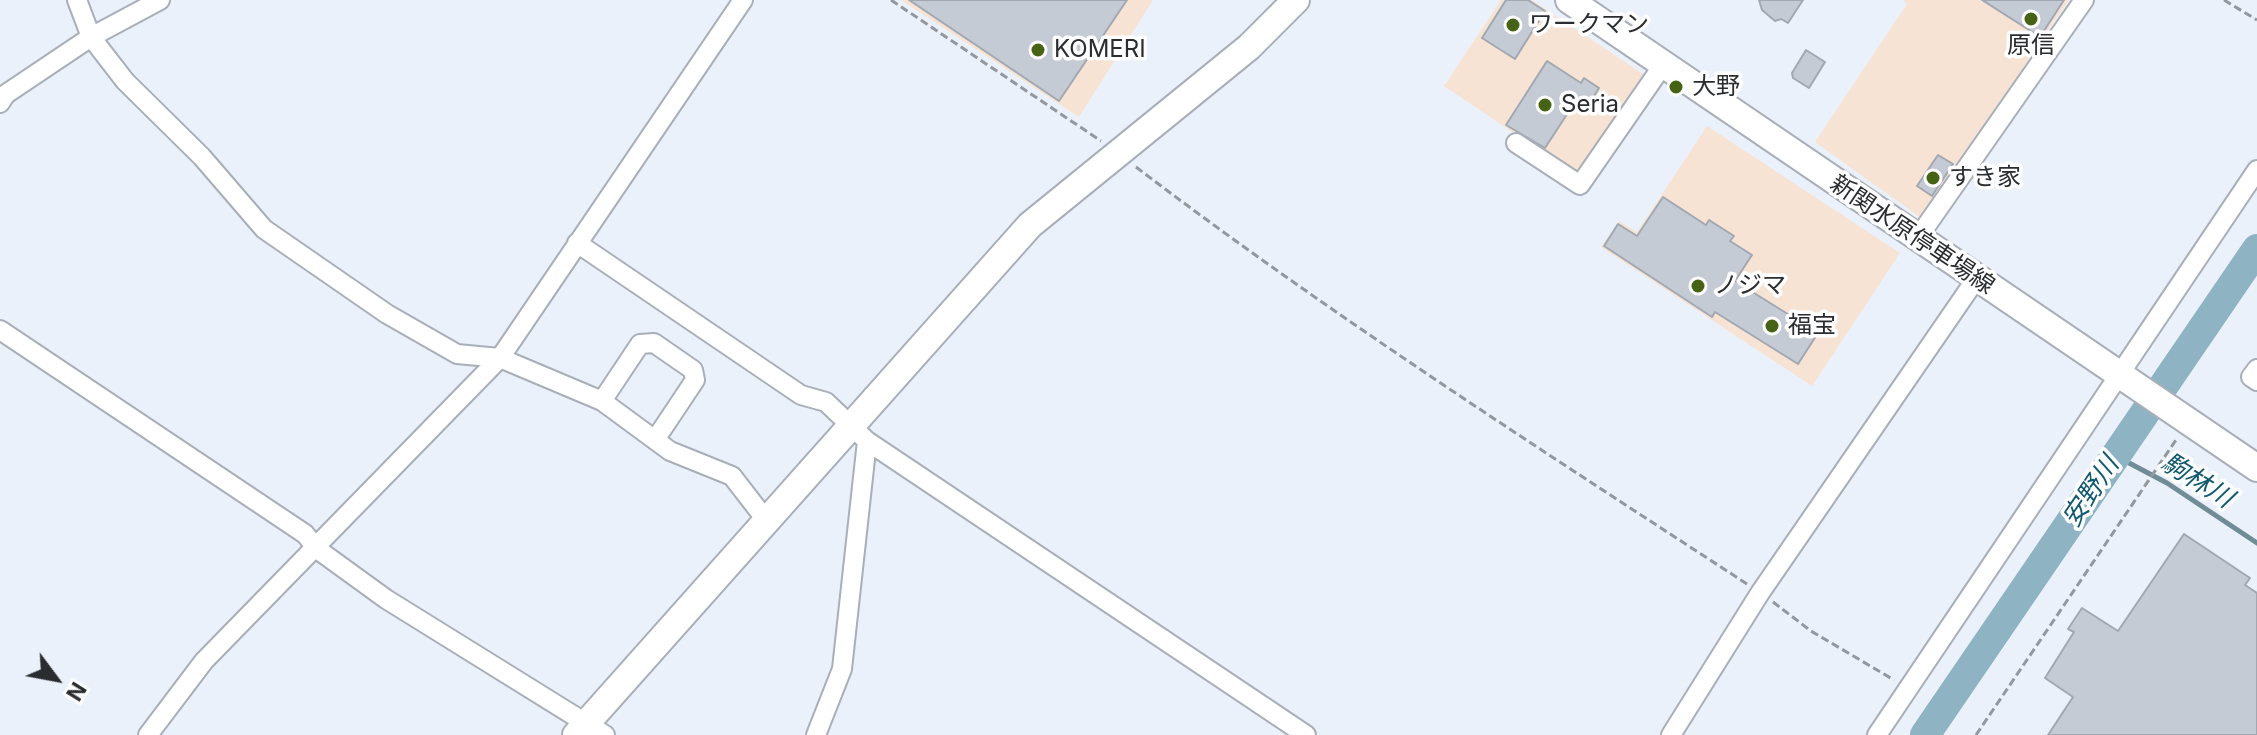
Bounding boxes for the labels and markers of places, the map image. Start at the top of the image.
marker: 原信 [2022,10,2040,28]
place label: ワークマン [1529,11,1649,39]
marker: ワークマン [1504,16,1522,34]
place label: 原信 [2007,32,2055,60]
place label: KOMERI [1054,36,1146,64]
marker: KOMERI [1029,41,1047,59]
place label: 大野 [1692,73,1740,101]
marker: 大野 [1667,78,1685,96]
place label: Seria [1561,91,1619,119]
marker: Seria [1536,96,1554,114]
place label: すき家 [1949,164,2021,192]
marker: すき家 [1924,169,1942,187]
place label: ノジマ [1714,272,1786,300]
marker: ノジマ [1689,277,1707,295]
place label: 福宝 [1788,312,1836,340]
marker: 福宝 [1763,317,1781,335]

